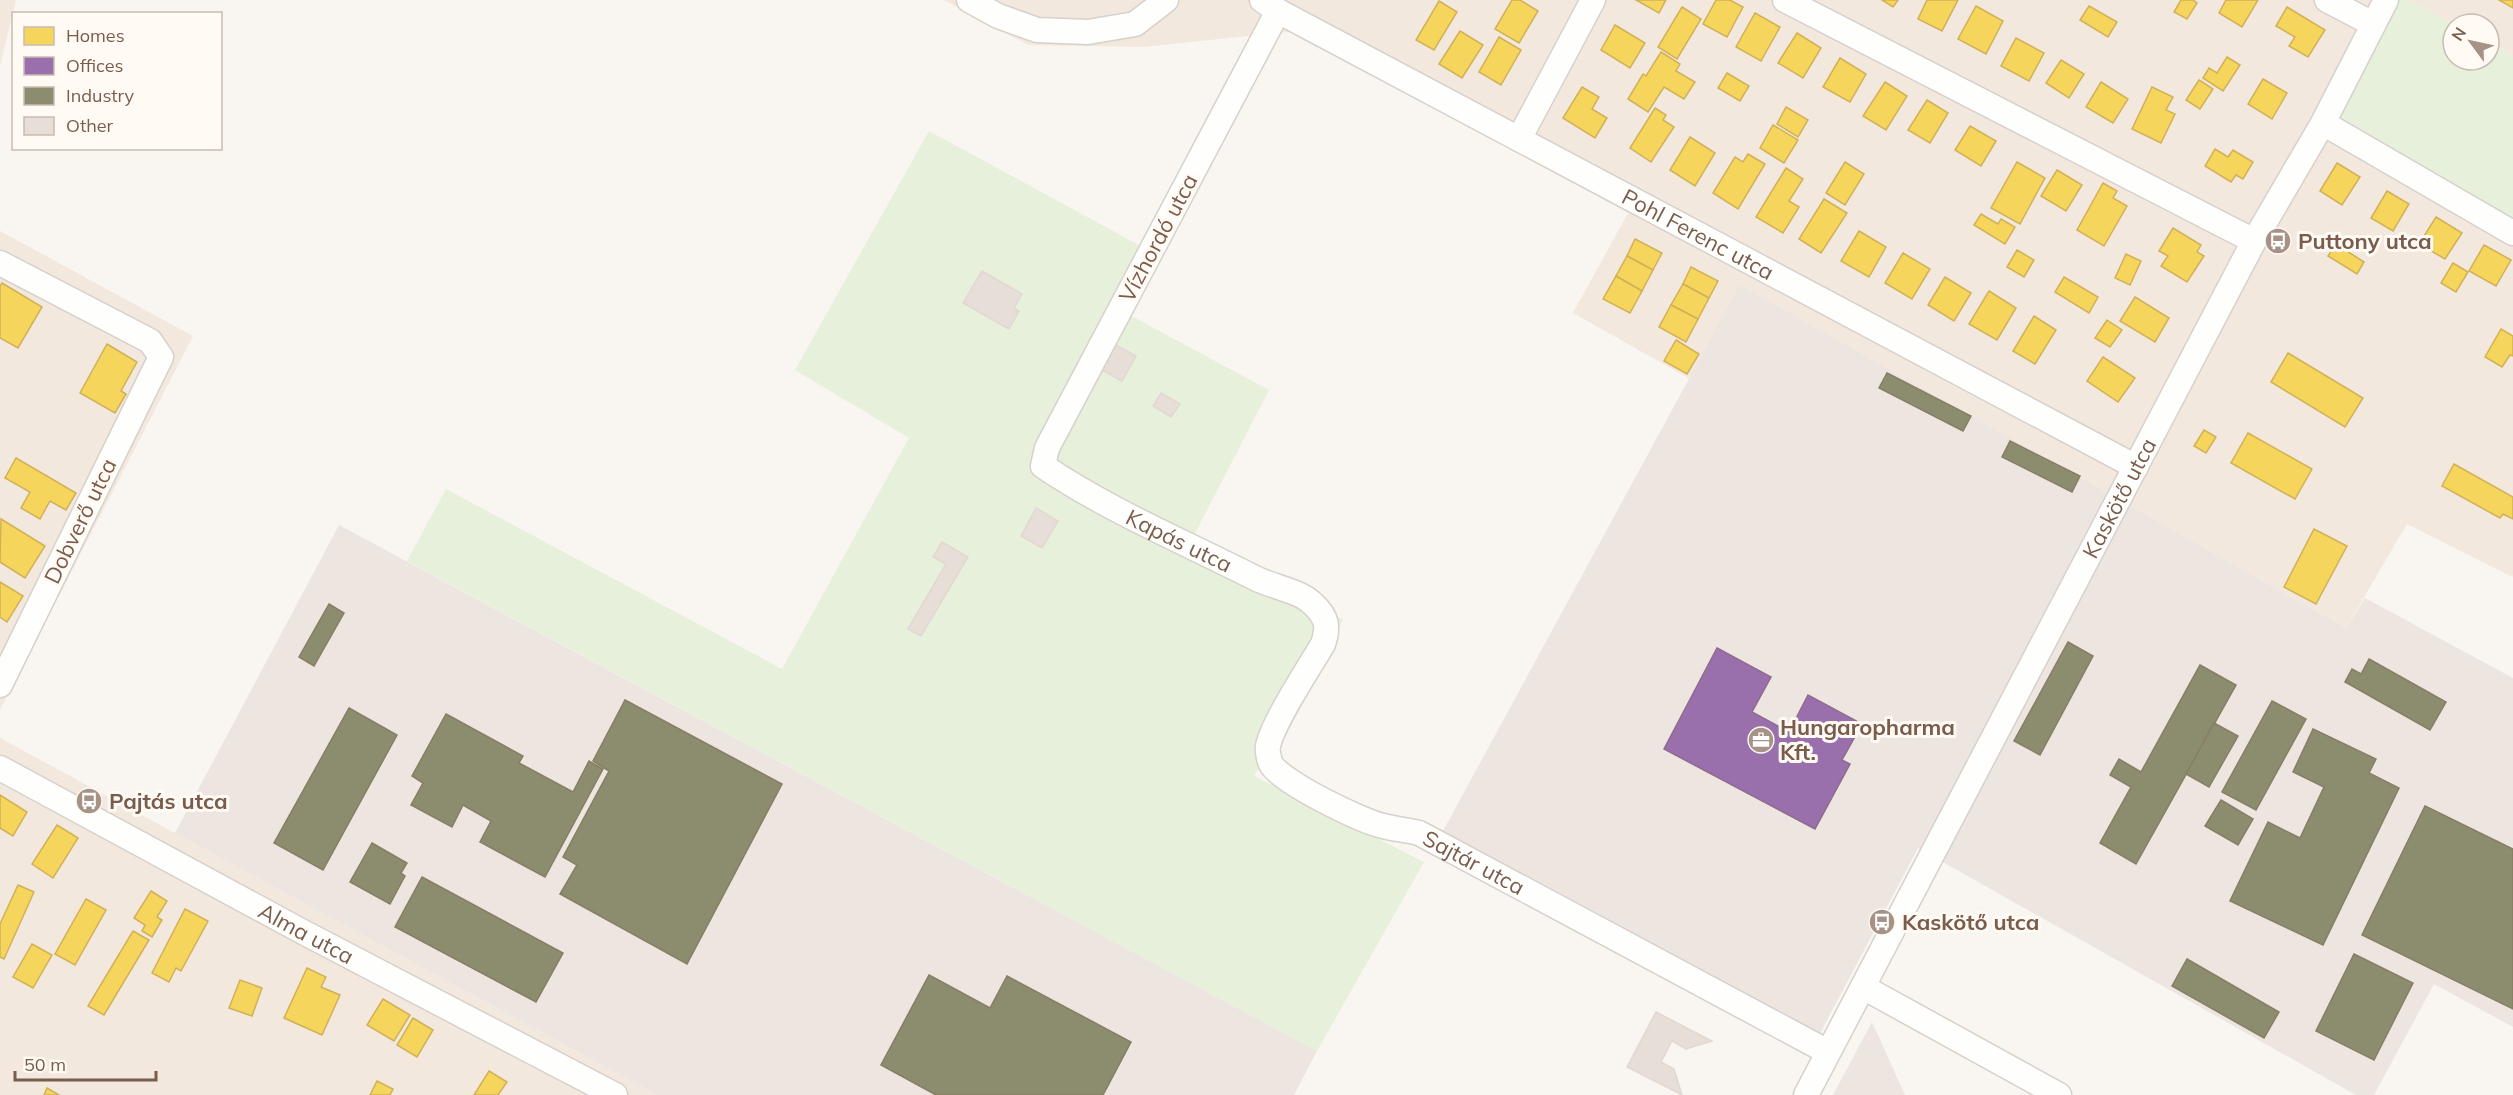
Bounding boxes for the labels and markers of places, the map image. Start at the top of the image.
bus stop icon: Puttony utca [2263,226,2293,256]
place label: Puttony utca [2298,227,2432,255]
place label: Hungaropharma Kft. [1780,713,1955,766]
office icon: Hungaropharma Kft. [1746,725,1776,755]
bus stop icon: Pajtás utca [74,786,104,816]
place label: Pajtás utca [109,787,228,815]
bus stop icon: Kaskötő utca [1867,907,1897,937]
place label: Kaskötő utca [1902,908,2039,936]

